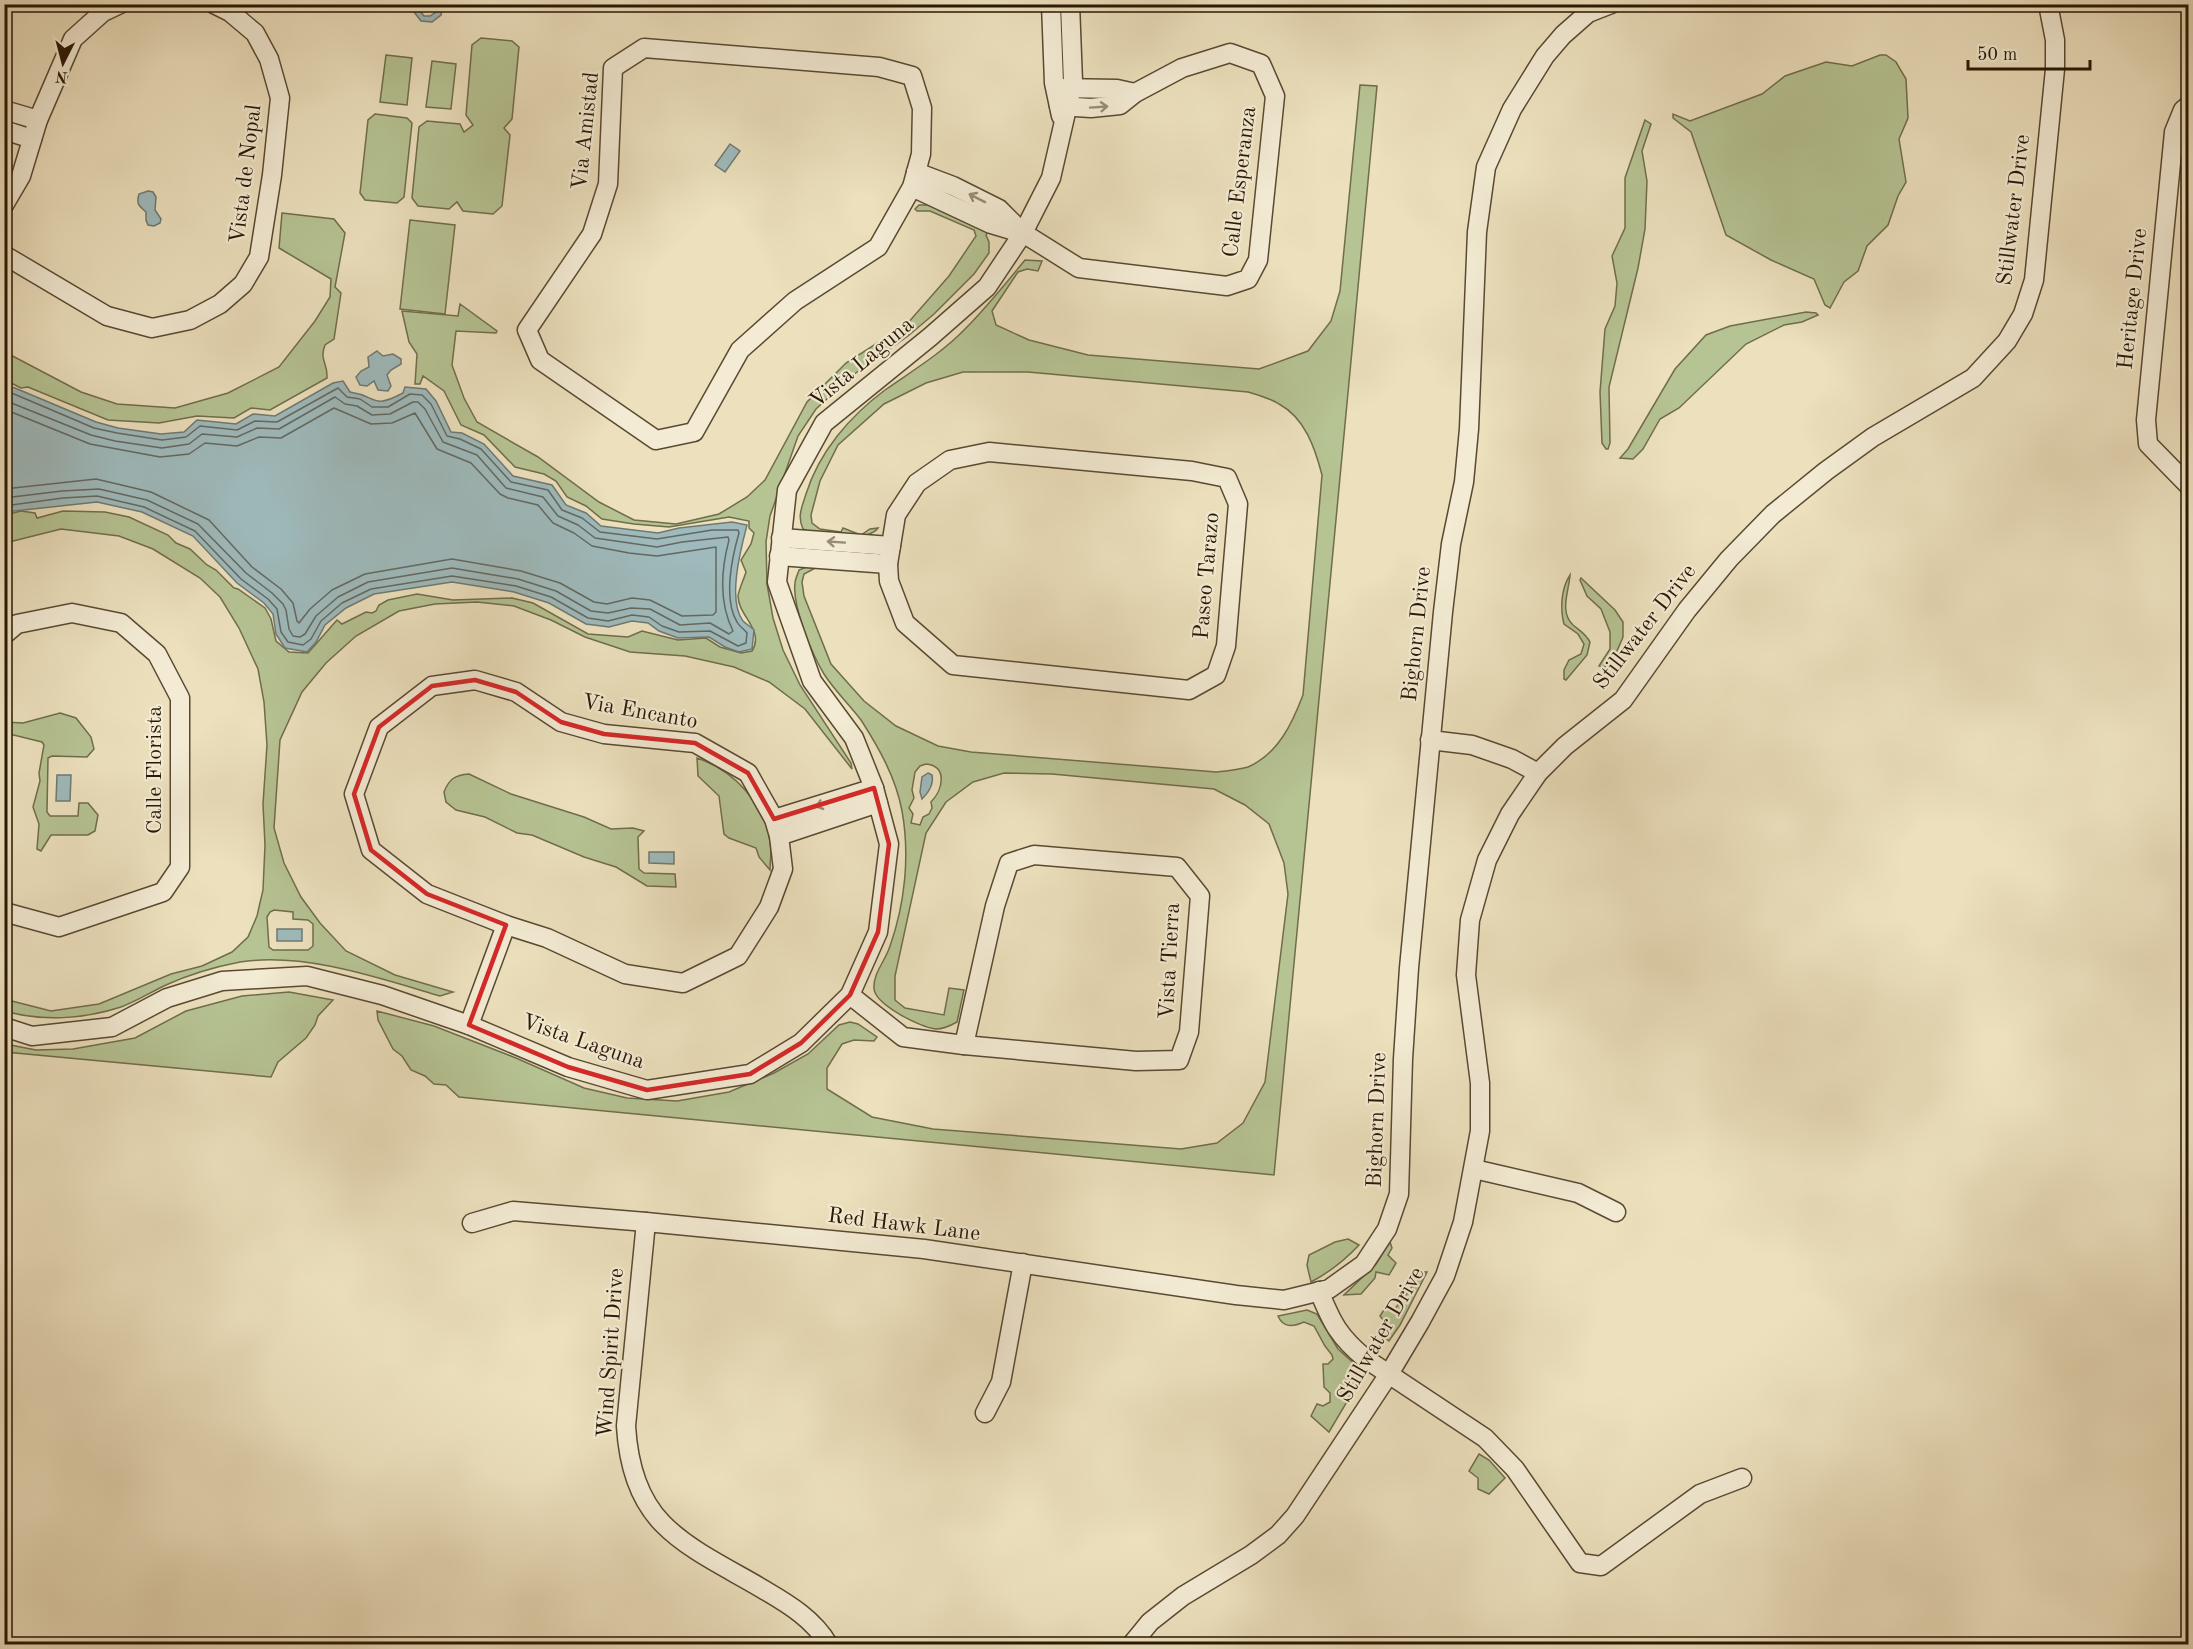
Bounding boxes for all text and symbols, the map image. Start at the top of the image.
north arrow [33,33,93,93]
scale bar [1968,33,2090,71]
text: 50 m [1977,46,2017,64]
text: N [54,67,69,85]
street label: Via Amistad [569,71,603,191]
one-way arrow [1089,101,1109,112]
street label: Vista de Nopal [227,103,265,245]
street label: Calle Esperanza [1220,105,1260,259]
street label: Stillwater Drive [1994,133,2034,287]
one-way arrow [969,192,986,204]
street label: Heritage Drive [2115,227,2151,371]
street label: Vista Laguna [806,313,918,413]
street label: Paseo Tarazo [1190,512,1224,640]
one-way arrow [826,536,846,547]
street label: Stillwater Drive [1589,560,1701,694]
street label: Bighorn Drive [1399,565,1435,703]
street label: Via Encanto [580,691,700,733]
street label: Calle Florista [144,706,166,834]
one-way arrow [815,799,834,810]
street label: Vista Tierra [1156,902,1184,1020]
street label: Vista Laguna [519,1011,647,1073]
street label: Bighorn Drive [1364,1052,1390,1188]
street label: Red Hawk Lane [826,1205,982,1245]
street label: Stillwater Drive [1333,1264,1429,1406]
street label: Wind Spirit Drive [594,1267,628,1439]

